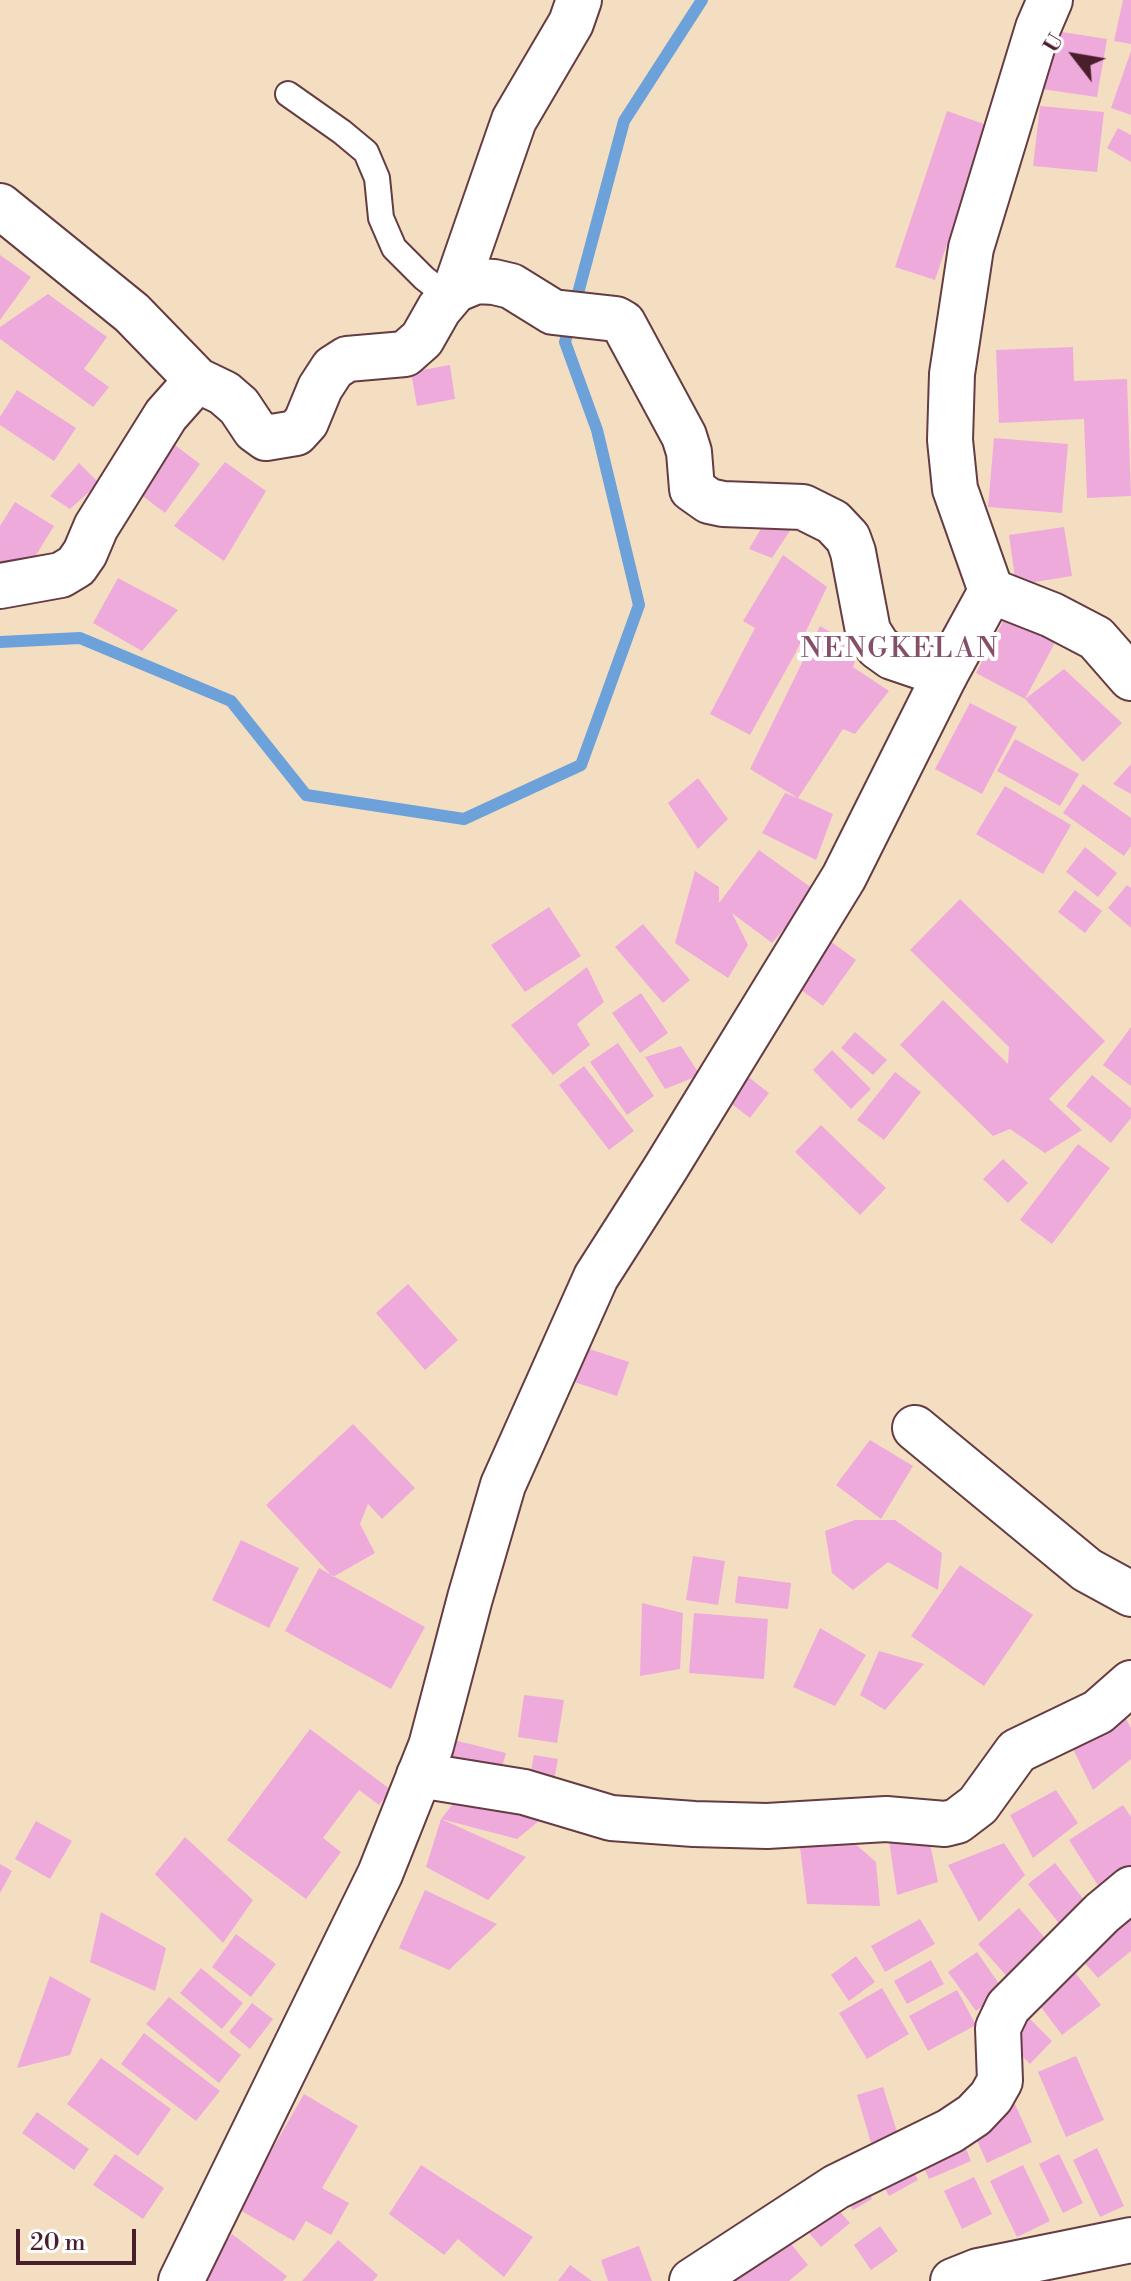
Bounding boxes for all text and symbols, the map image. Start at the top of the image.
north arrow [1035,16,1115,96]
text: U [1038,29,1070,58]
district label: NENGKELAN [801,633,999,667]
scale bar [20,2213,140,2263]
text: 20 m [30,2228,86,2258]

